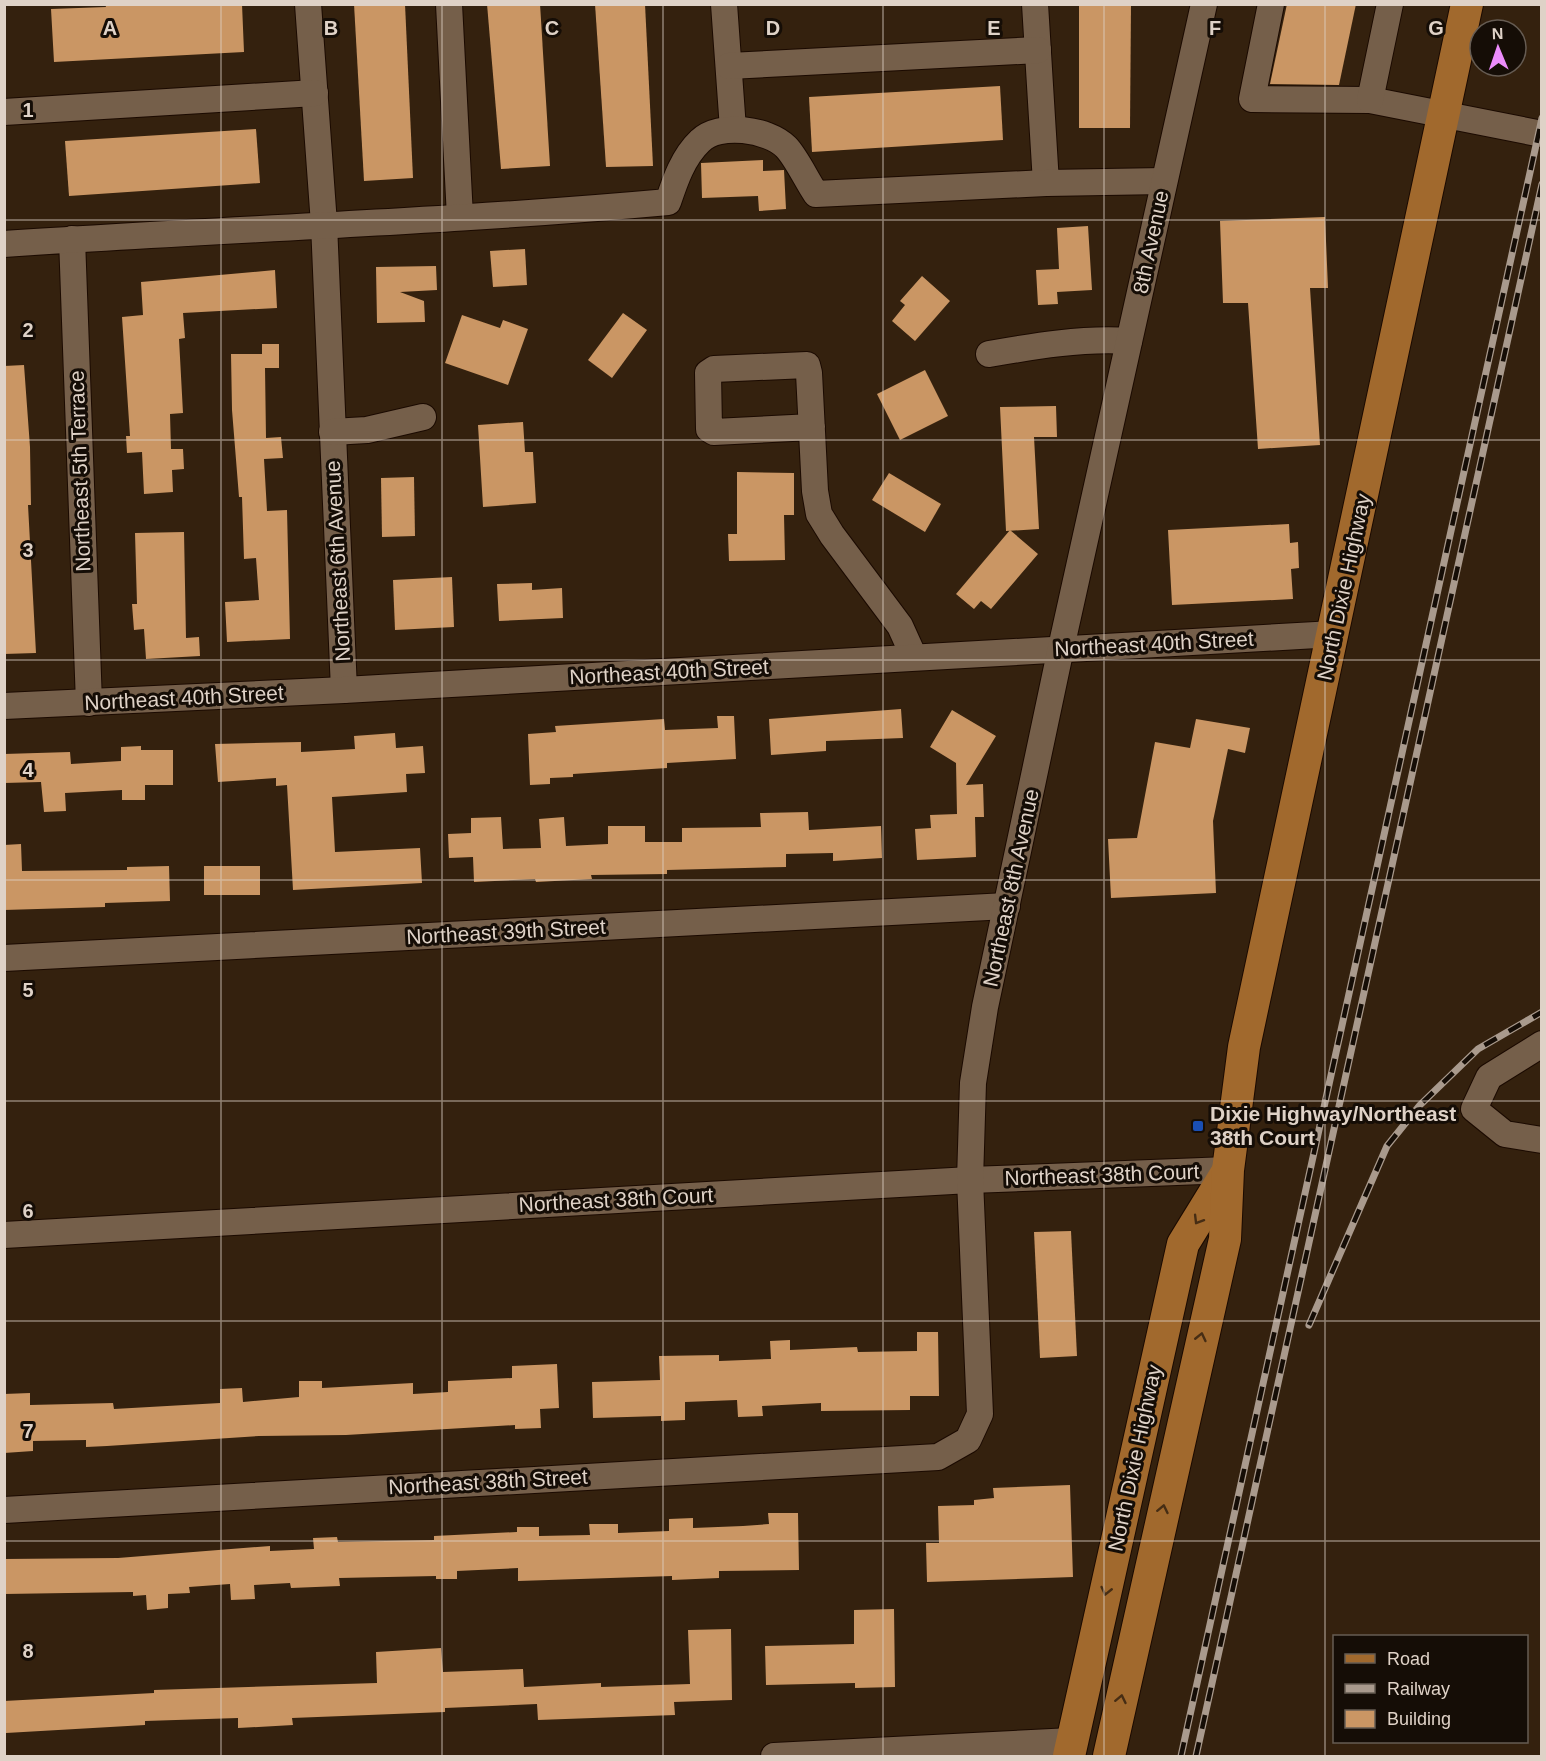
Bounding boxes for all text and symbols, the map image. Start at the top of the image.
text: A [103,17,117,39]
text: B [324,17,338,39]
text: C [545,17,559,39]
text: D [766,17,780,39]
text: E [987,17,1001,39]
text: F [1209,17,1221,39]
text: G [1428,17,1444,39]
north arrow [1468,18,1528,78]
text: N [1491,25,1504,42]
text: 1 [22,99,34,121]
street label: 8th Avenue [1128,188,1173,296]
text: 2 [22,319,34,341]
street label: Northeast 5th Terrace [64,370,95,572]
street label: Northeast 6th Avenue [321,460,354,662]
street label: North Dixie Highway [1312,491,1375,682]
text: 3 [22,539,34,561]
street label: Northeast 40th Street [1054,627,1254,660]
street label: Northeast 40th Street [569,655,769,688]
street label: Northeast 40th Street [84,681,284,714]
text: 4 [22,759,34,781]
street label: Northeast 8th Avenue [978,787,1043,989]
street label: Northeast 39th Street [406,915,606,948]
text: 5 [22,979,34,1001]
place label: Dixie Highway/Northeast 38th Court [1210,1102,1456,1149]
marker: Dixie Highway/Northeast 38th Court [1191,1119,1205,1133]
street label: Northeast 38th Court [1004,1160,1200,1189]
street label: Northeast 38th Court [518,1183,714,1216]
text: 6 [22,1200,34,1222]
one-way arrow [1193,1214,1205,1224]
one-way arrow [1194,1332,1207,1342]
street label: North Dixie Highway [1103,1362,1166,1553]
text: 7 [22,1420,34,1442]
street label: Northeast 38th Street [388,1465,588,1498]
one-way arrow [1156,1504,1169,1514]
one-way arrow [1100,1586,1113,1596]
legend [1333,1635,1528,1743]
text: 8 [22,1640,34,1662]
text: Road [1387,1649,1430,1669]
text: Railway [1387,1679,1450,1699]
one-way arrow [1114,1695,1127,1705]
text: Building [1387,1709,1451,1729]

